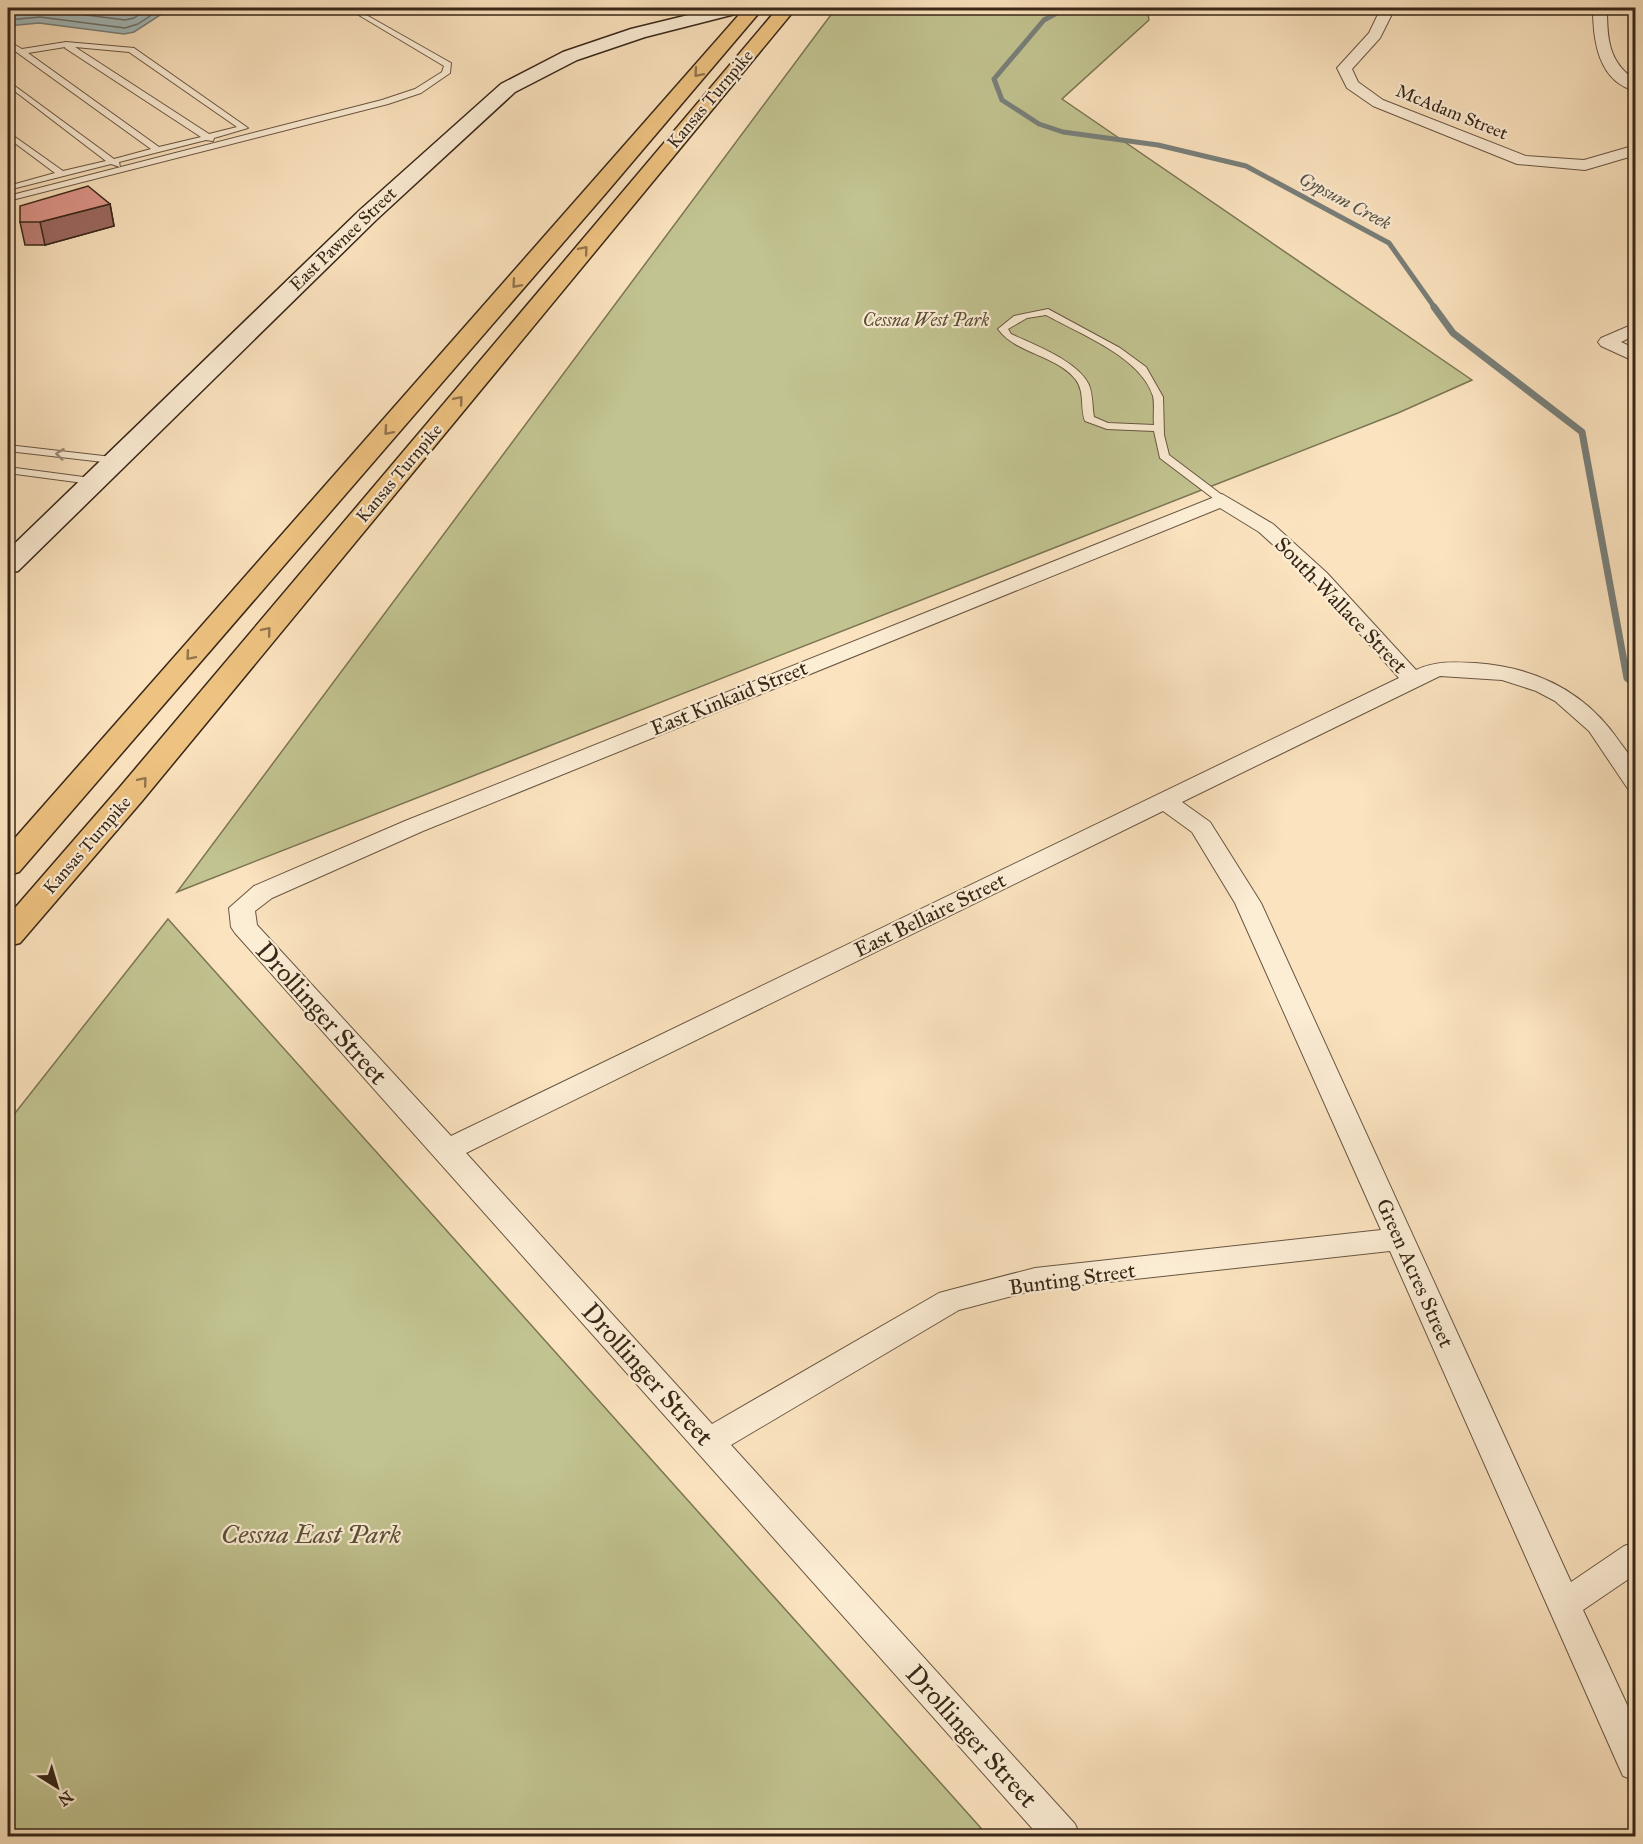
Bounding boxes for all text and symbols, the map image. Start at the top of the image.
street label: Kansas Turnpike [662,45,758,153]
one-way arrow [695,66,706,77]
street label: McAdam Street [1393,80,1512,145]
water label: Gypsum Creek [1295,168,1395,235]
street label: East Pawnee Street [285,182,401,296]
one-way arrow [576,246,587,257]
one-way arrow [512,277,523,288]
park label: Cessna West Park [863,309,989,331]
one-way arrow [452,396,463,407]
street label: Kansas Turnpike [351,419,447,527]
one-way arrow [384,424,395,435]
one-way arrow [55,448,64,461]
street label: South Wallace Street [1269,531,1413,679]
one-way arrow [260,627,271,638]
one-way arrow [186,649,197,660]
street label: East Kinkaid Street [647,654,812,741]
one-way arrow [135,777,146,788]
street label: Kansas Turnpike [39,792,135,898]
street label: East Bellaire Street [850,867,1011,963]
street label: Drollinger Street [249,935,395,1091]
street label: Green Acres Street [1371,1195,1460,1352]
street label: Bunting Street [1007,1257,1137,1301]
street label: Drollinger Street [575,1296,721,1452]
park label: Cessna East Park [221,1518,401,1550]
street label: Drollinger Street [899,1658,1045,1814]
north arrow [27,1757,87,1817]
text: N [54,1787,77,1811]

